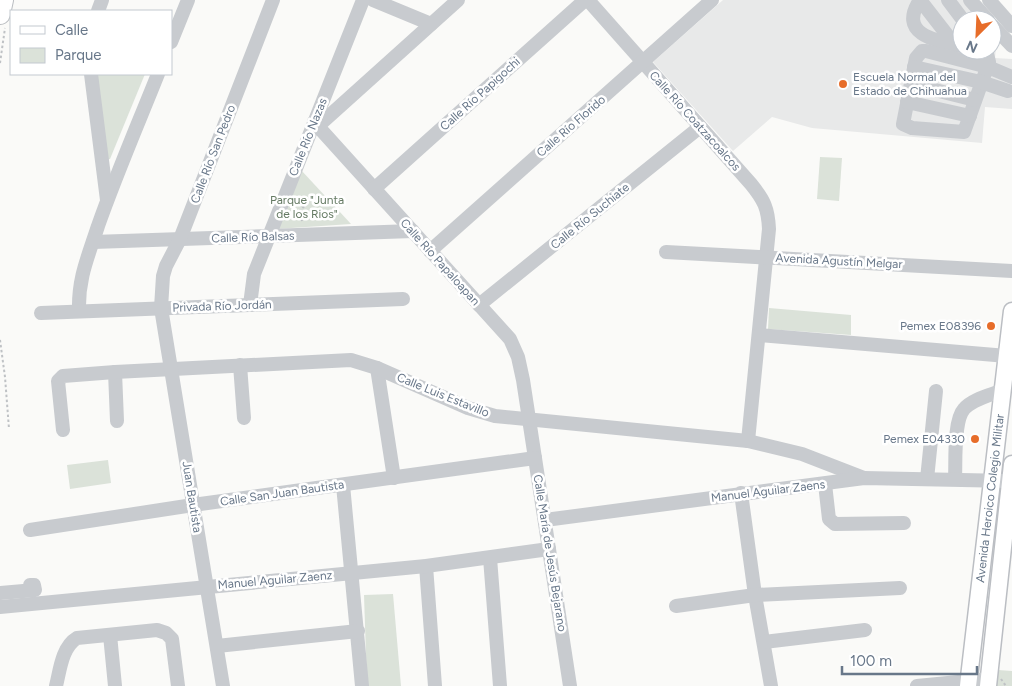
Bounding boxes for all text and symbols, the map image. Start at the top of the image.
legend [10,10,172,75]
north arrow [952,10,1002,60]
text: Calle [55,21,88,39]
text: N [964,36,980,56]
text: Parque [55,46,102,64]
street label: Calle Río Papigochi [437,54,523,134]
street label: Calle Río Coatzacoalcos [647,68,744,174]
place label: Escuela Normal del Estado de Chihuahua [853,70,967,98]
marker: Escuela Normal del Estado de Chihuahua [837,78,849,90]
street label: Calle Río Florido [534,92,608,160]
street label: Calle Río Nazas [286,96,330,178]
street label: Calle Río San Pedro [188,103,238,205]
street label: Calle Río Suchiate [548,180,632,252]
park label: Parque "Junta de los Rios" [270,193,344,221]
street label: Calle Río Papaloapan [397,216,483,308]
street label: Calle Río Balsas [211,229,295,245]
street label: Avenida Agustín Melgar [775,251,903,271]
street label: Privada Río Jordán [172,297,272,315]
place label: Pemex E08396 [900,319,981,333]
marker: Pemex E08396 [985,320,997,332]
street label: Calle Luis Estavillo [395,370,491,420]
street label: Avenida Heroico Colegio Militar [973,413,1007,583]
place label: Pemex E04330 [883,432,965,446]
marker: Pemex E04330 [969,433,981,445]
street label: Juan Bautista [179,460,205,534]
street label: Calle María de Jesús Bejarano [531,473,569,633]
street label: Calle San Juan Bautista [219,477,345,509]
street label: Manuel Aguilar Zaens [710,477,826,505]
street label: Manuel Aguilar Zaenz [217,568,333,592]
scale bar [842,644,977,676]
text: 100 m [850,652,892,670]

